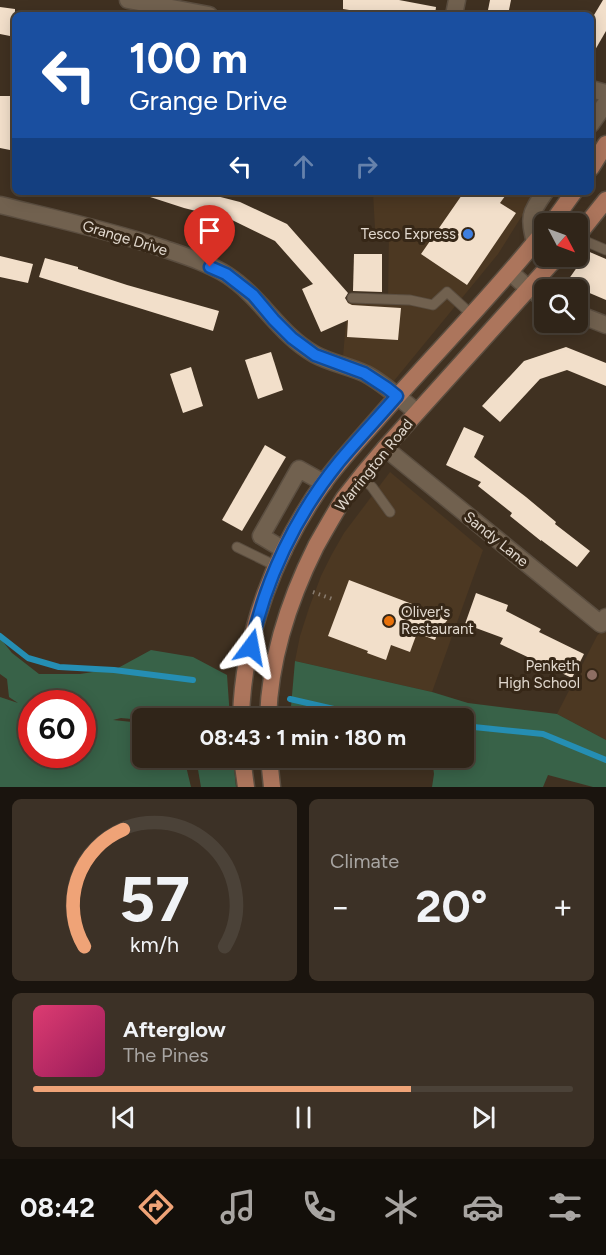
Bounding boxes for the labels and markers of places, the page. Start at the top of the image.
pin [184,205,235,267]
place label: Tesco Express [361,225,456,243]
marker: Tesco Express [461,227,475,241]
place label: Oliver's Restaurant [401,603,474,638]
marker: Oliver's Restaurant [382,614,396,628]
place label: Penketh High School [498,657,580,692]
marker: Penketh High School [585,668,599,682]

